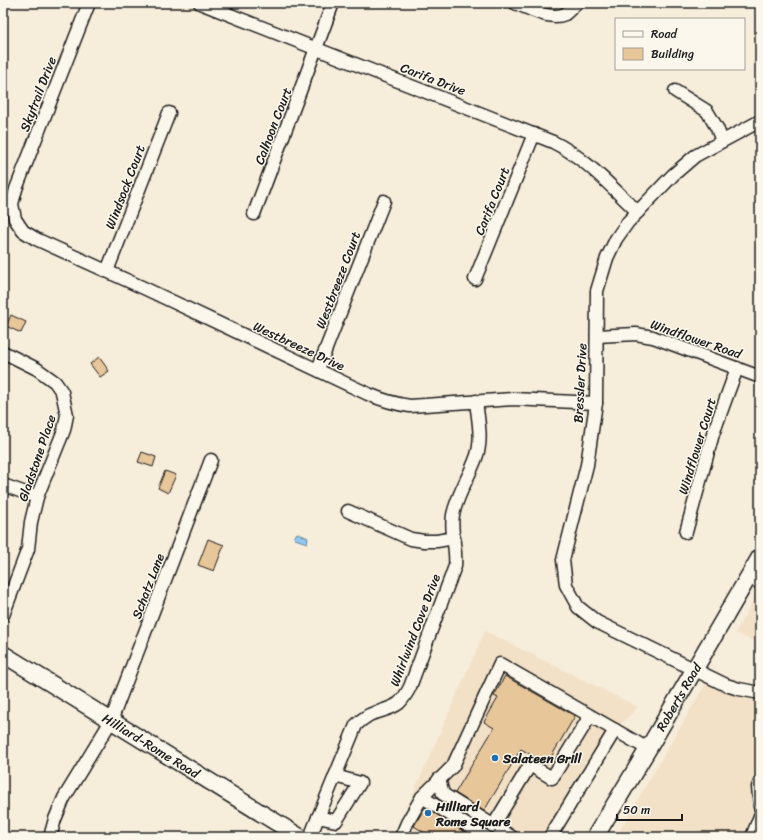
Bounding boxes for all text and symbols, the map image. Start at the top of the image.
legend [615,18,745,70]
text: Road [651,23,678,45]
text: Building [651,43,694,65]
street label: Skytrail Drive [13,53,63,135]
street label: Carifa Drive [397,56,469,102]
street label: Calhoon Court [248,84,298,168]
street label: Windsock Court [98,141,152,233]
street label: Carifa Court [468,163,516,239]
street label: Westbreeze Court [309,228,367,332]
street label: Windflower Road [647,313,746,366]
street label: Westbreeze Drive [249,315,349,377]
street label: Bressler Drive [566,342,594,424]
street label: Windflower Court [671,394,723,497]
street label: Gladstone Place [11,411,63,505]
street label: Schatz Lane [125,550,171,622]
street label: Whirlwind Cove Drive [383,570,447,690]
street label: Roberts Road [649,657,708,736]
street label: Hilliard-Rome Road [98,706,205,785]
place label: Salateen Grill [502,747,583,770]
marker: Salateen Grill [490,753,500,763]
place label: Hilliard Rome Square [435,795,511,833]
scale bar [617,796,682,822]
text: 50 m [623,799,650,821]
marker: Hilliard Rome Square [423,808,433,818]

